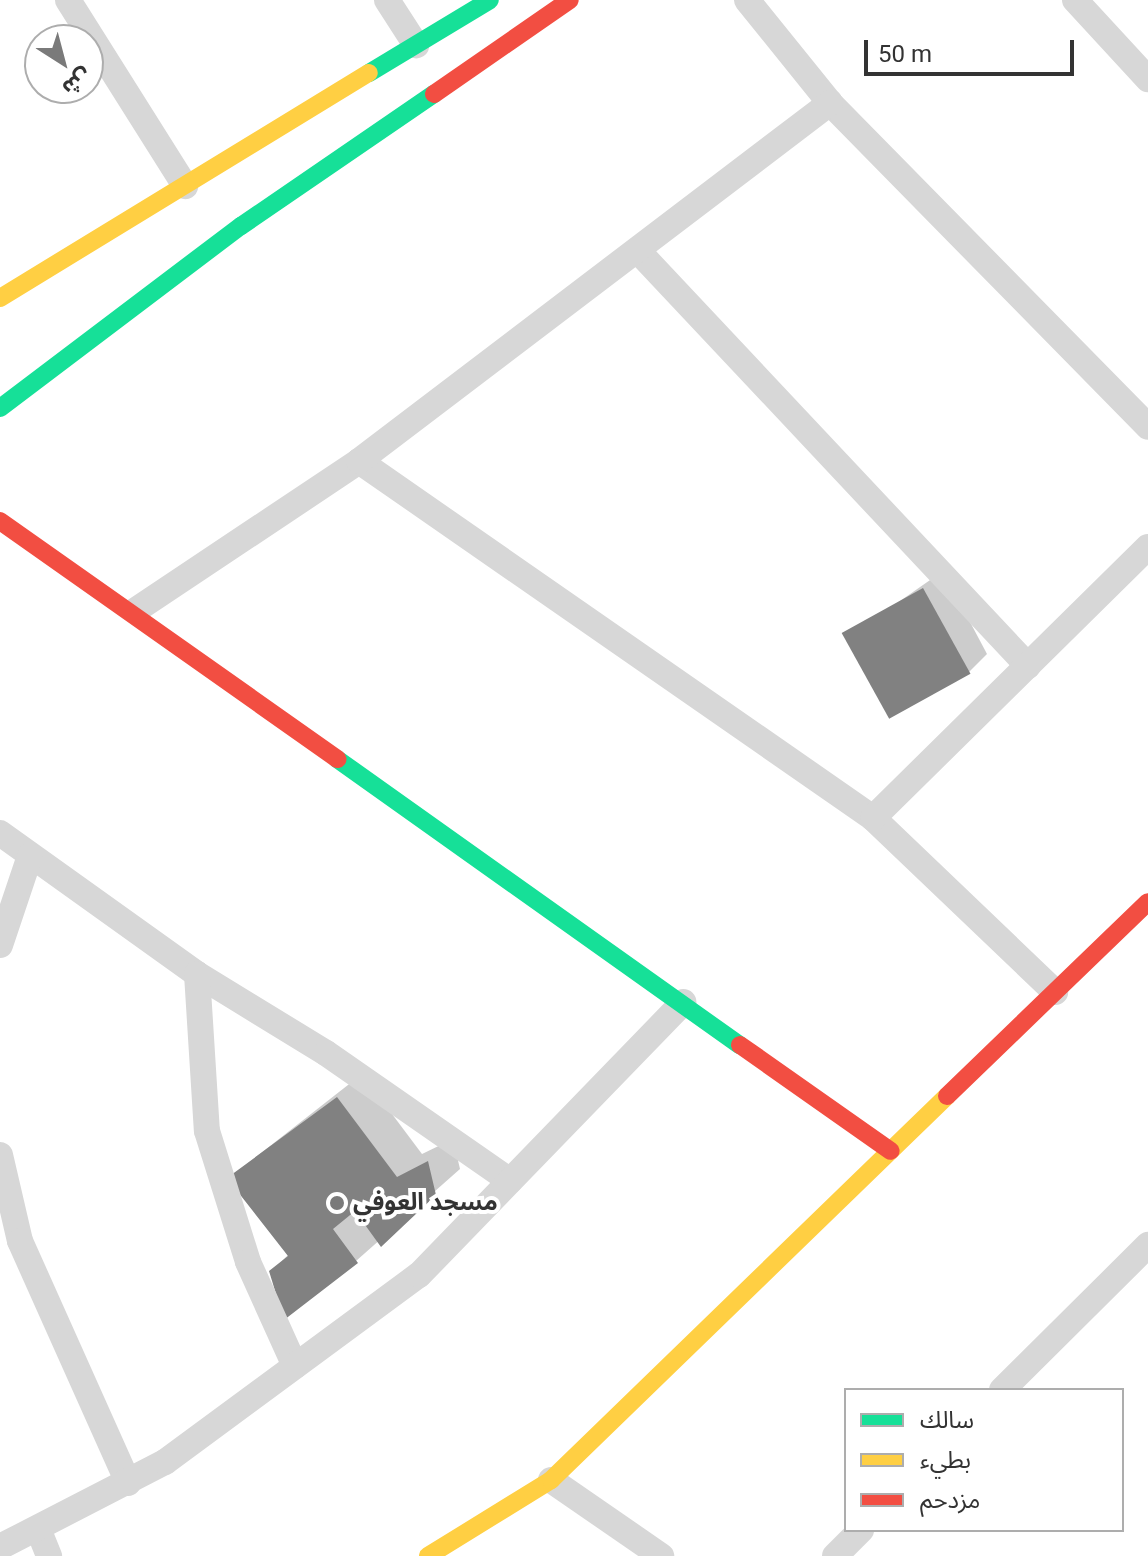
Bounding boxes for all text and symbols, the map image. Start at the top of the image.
north arrow [24,24,104,104]
scale bar [868,24,1078,74]
text: 50 m [878,40,932,68]
text: ش [58,63,97,101]
place label: مسجد العوفي [353,1189,498,1217]
marker: مسجد العوفي [328,1194,346,1212]
legend [844,1388,1124,1532]
text: سالك [920,1406,974,1434]
text: بطيء [920,1446,971,1474]
text: مزدحم [920,1486,980,1514]

